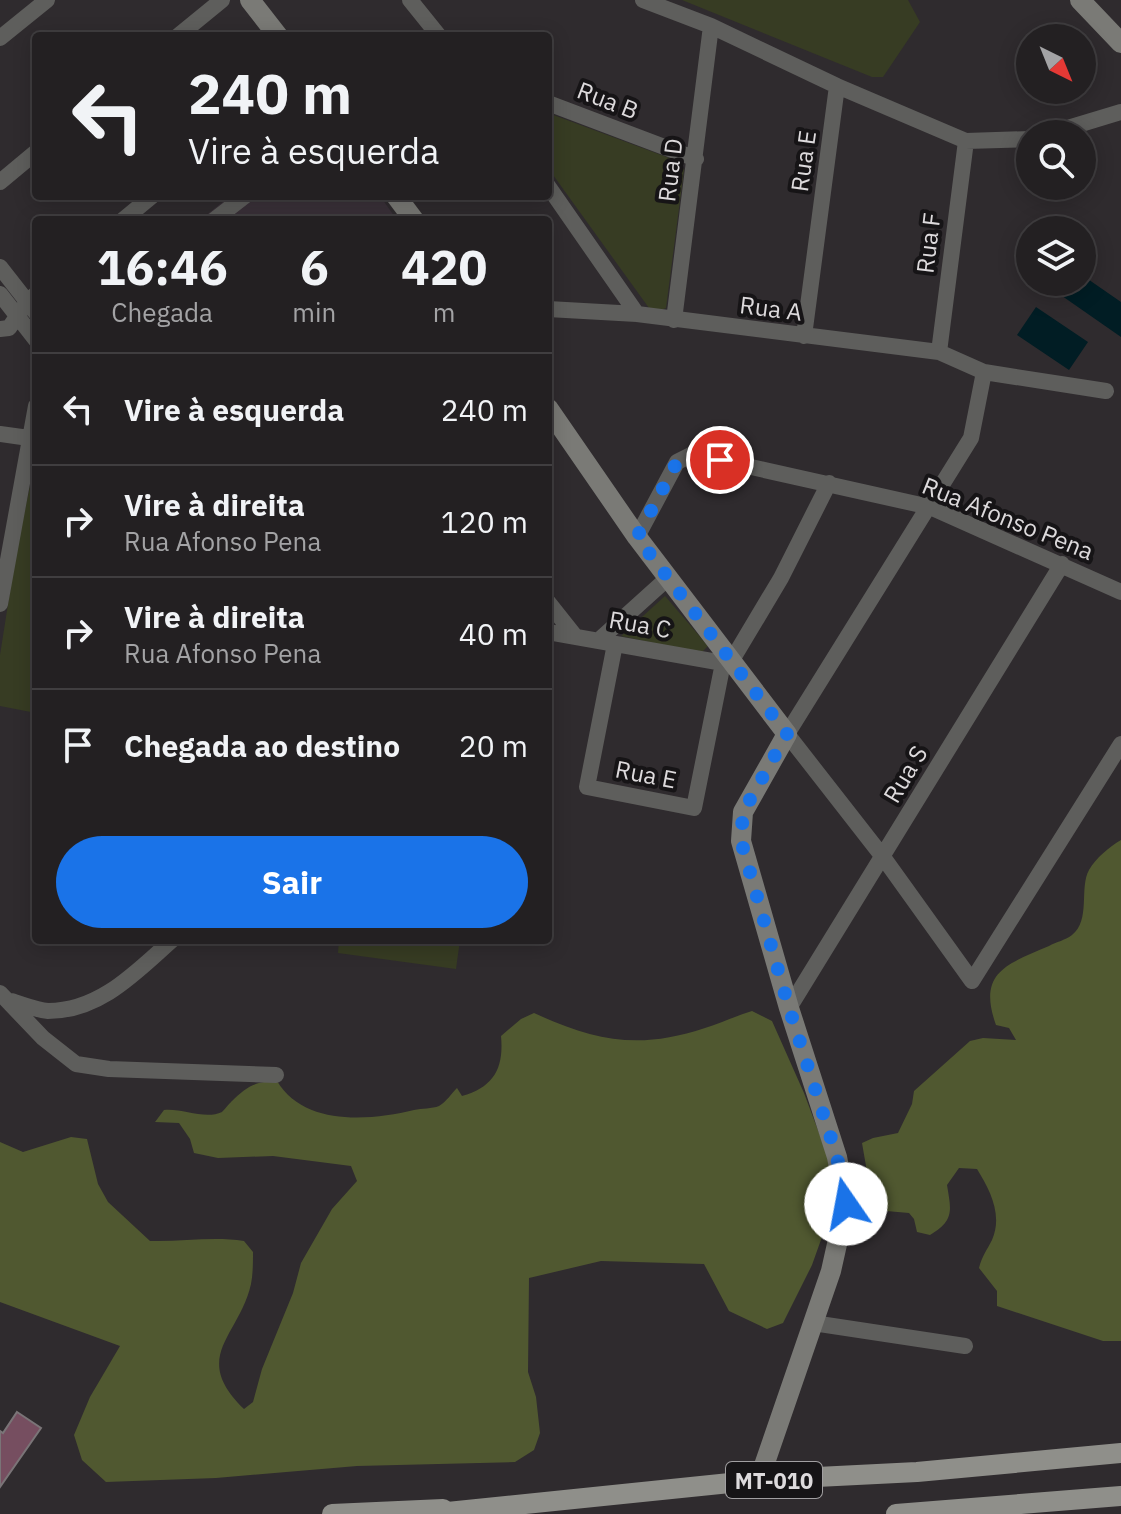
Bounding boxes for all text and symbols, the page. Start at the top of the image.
north arrow [1016,24,1096,104]
map controls [1016,24,1096,296]
text: 240 m [188,57,352,129]
icon: left [56,64,160,168]
street label: Rua B [573,74,643,126]
button: search [1016,120,1096,200]
text: Vire à esquerda [188,127,439,174]
street label: Rua E [783,128,823,194]
street label: Rua D [650,136,690,204]
street label: Rua F [908,211,948,275]
button: layers [1016,216,1096,296]
text: 16:46 [97,236,228,298]
text: 6 [300,236,329,298]
text: 420 [401,236,487,298]
street label: Rua A [738,288,804,328]
text: Chegada [111,295,213,329]
text: min [292,295,336,329]
text: m [433,295,455,329]
icon: left [56,387,100,431]
text: Vire à esquerda [124,390,344,429]
text: 240 m [441,390,528,429]
pin [686,426,754,494]
icon: arrive [698,438,742,482]
street label: Rua Afonso Pena [918,469,1099,567]
text: Vire à direita [124,485,305,524]
icon: right [56,499,100,543]
text: 120 m [441,502,528,541]
text: Rua Afonso Pena [124,524,321,558]
text: Vire à direita [124,597,305,636]
street label: Rua C [607,603,674,645]
icon: right [56,611,100,655]
text: 40 m [459,614,528,653]
text: Rua Afonso Pena [124,636,321,670]
icon: arrive [56,723,100,767]
text: Chegada ao destino [124,726,400,765]
text: 20 m [459,726,528,765]
street label: Rua S [875,739,935,809]
street label: Rua E [613,752,679,796]
button: Sair [56,836,528,928]
position arrow [804,1162,888,1246]
road number: MT-010 [726,1462,822,1498]

